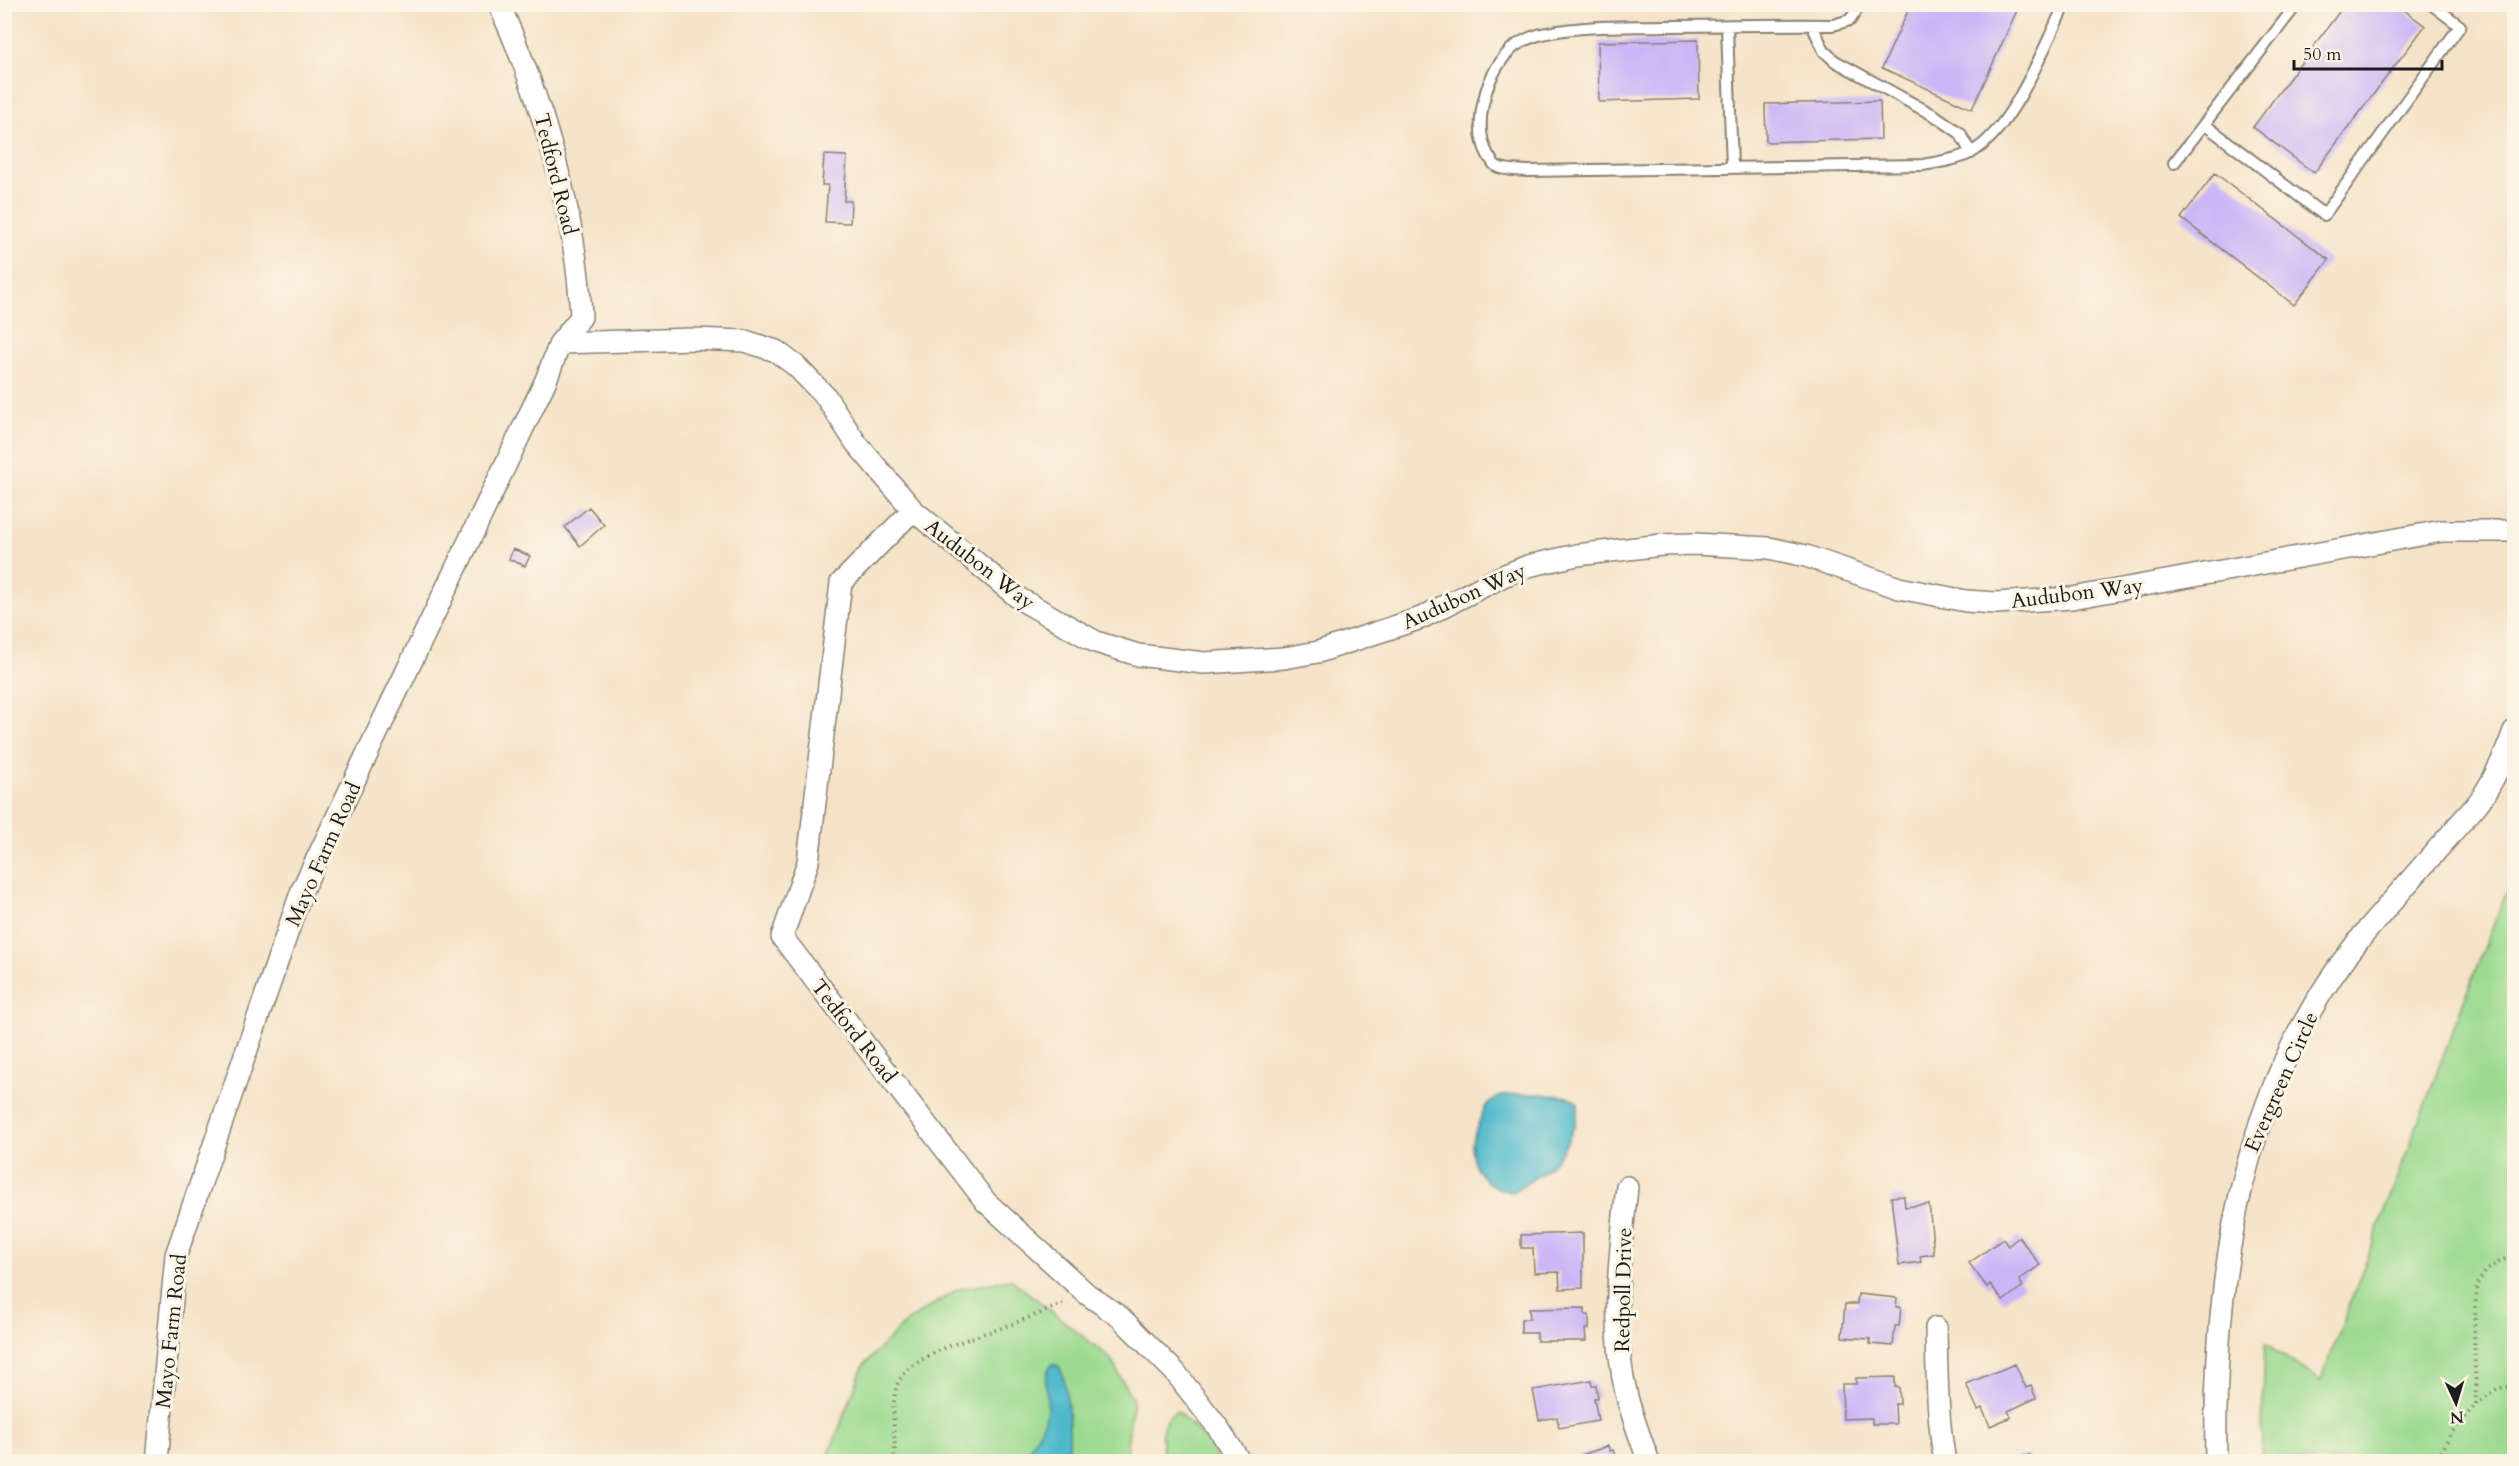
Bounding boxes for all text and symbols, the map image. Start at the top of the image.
scale bar [2294,33,2442,71]
text: 50 m [2303,42,2342,67]
street label: Tedford Road [526,110,585,238]
street label: Audubon Way [918,512,1041,617]
street label: Audubon Way [1398,556,1531,637]
street label: Audubon Way [2009,571,2145,616]
street label: Mayo Farm Road [279,777,368,931]
street label: Tedford Road [804,973,903,1089]
street label: Evergreen Circle [2238,1007,2325,1157]
street label: Redpoll Drive [1608,1227,1639,1353]
street label: Mayo Farm Road [149,1252,194,1410]
north arrow [2426,1373,2486,1433]
text: N [2449,1406,2465,1428]

